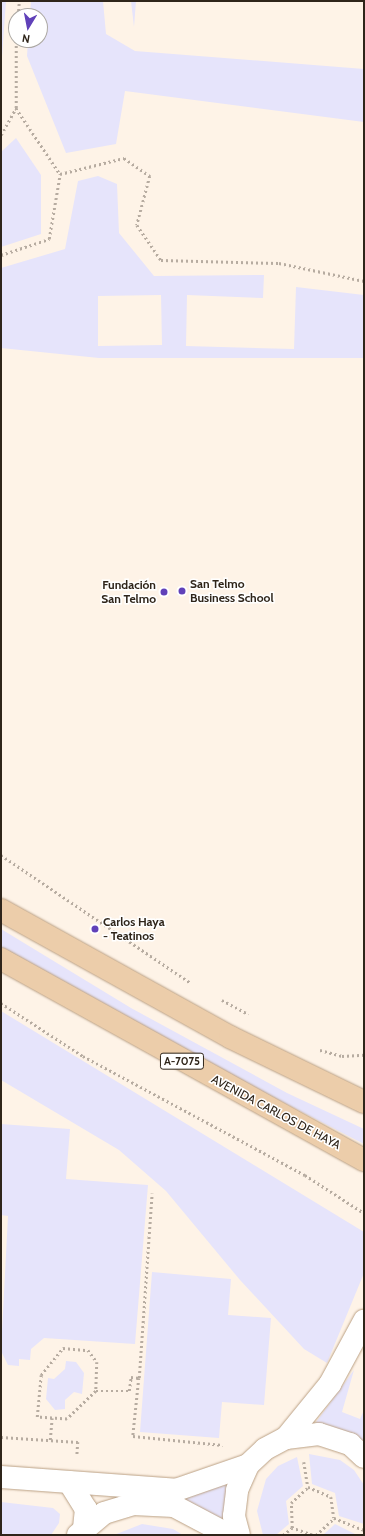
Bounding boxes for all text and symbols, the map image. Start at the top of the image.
north arrow [8,8,48,48]
text: N [21,31,31,46]
place label: San Telmo Business School [190,577,274,605]
place label: Fundación San Telmo [101,578,156,606]
marker: San Telmo Business School [177,586,187,596]
marker: Fundación San Telmo [159,587,169,597]
place label: Carlos Haya - Teatinos [103,915,165,943]
marker: Carlos Haya - Teatinos [90,924,100,934]
road number: A-7075 [159,1052,205,1070]
street label: AVENIDA CARLOS DE HAYA [209,1072,343,1152]

